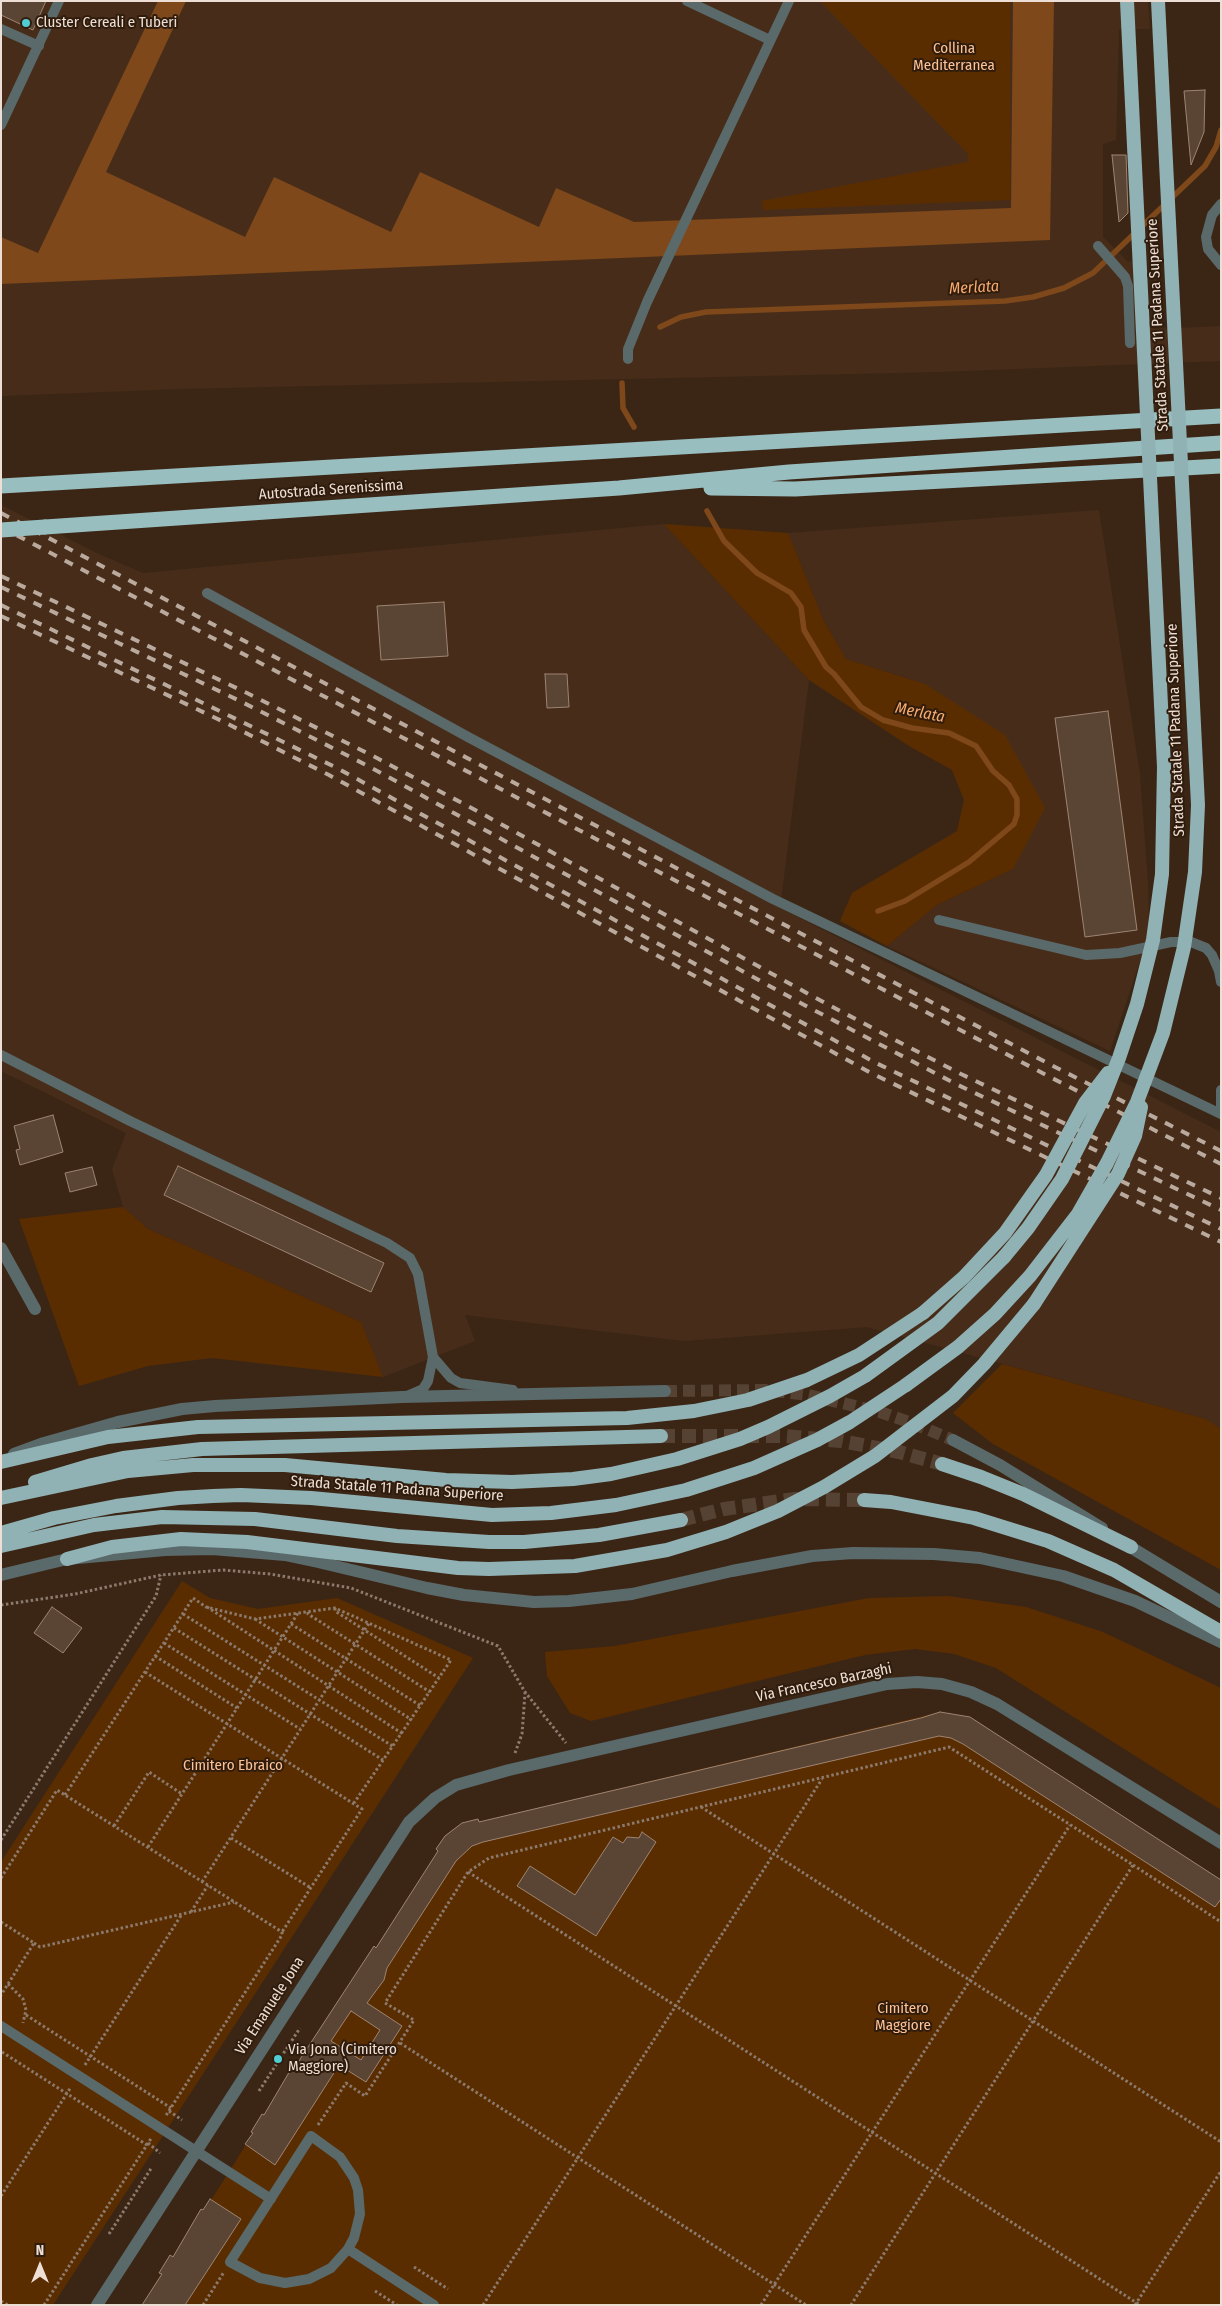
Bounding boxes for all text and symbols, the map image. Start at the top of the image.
place label: Cluster Cereali e Tuberi [36,14,177,32]
marker: Cluster Cereali e Tuberi [20,17,32,29]
park label: Collina Mediterranea [913,40,995,75]
street label: Strada Statale 11 Padana Superiore [1143,218,1173,432]
water label: Merlata [949,277,999,299]
street label: Autostrada Serenissima [258,476,404,504]
street label: Strada Statale 11 Padana Superiore [1163,623,1189,837]
water label: Merlata [894,699,946,727]
street label: Strada Statale 11 Padana Superiore [290,1473,504,1505]
street label: Via Francesco Barzaghi [755,1660,893,1706]
park label: Cimitero Ebraico [183,1757,283,1775]
street label: Via Emanuele Jona [232,1954,308,2058]
park label: Cimitero Maggiore [875,2000,931,2035]
place label: Via Jona (Cimitero Maggiore) [288,2041,397,2076]
marker: Via Jona (Cimitero Maggiore) [272,2053,284,2065]
north arrow [15,2241,65,2291]
text: N [36,2242,44,2259]

